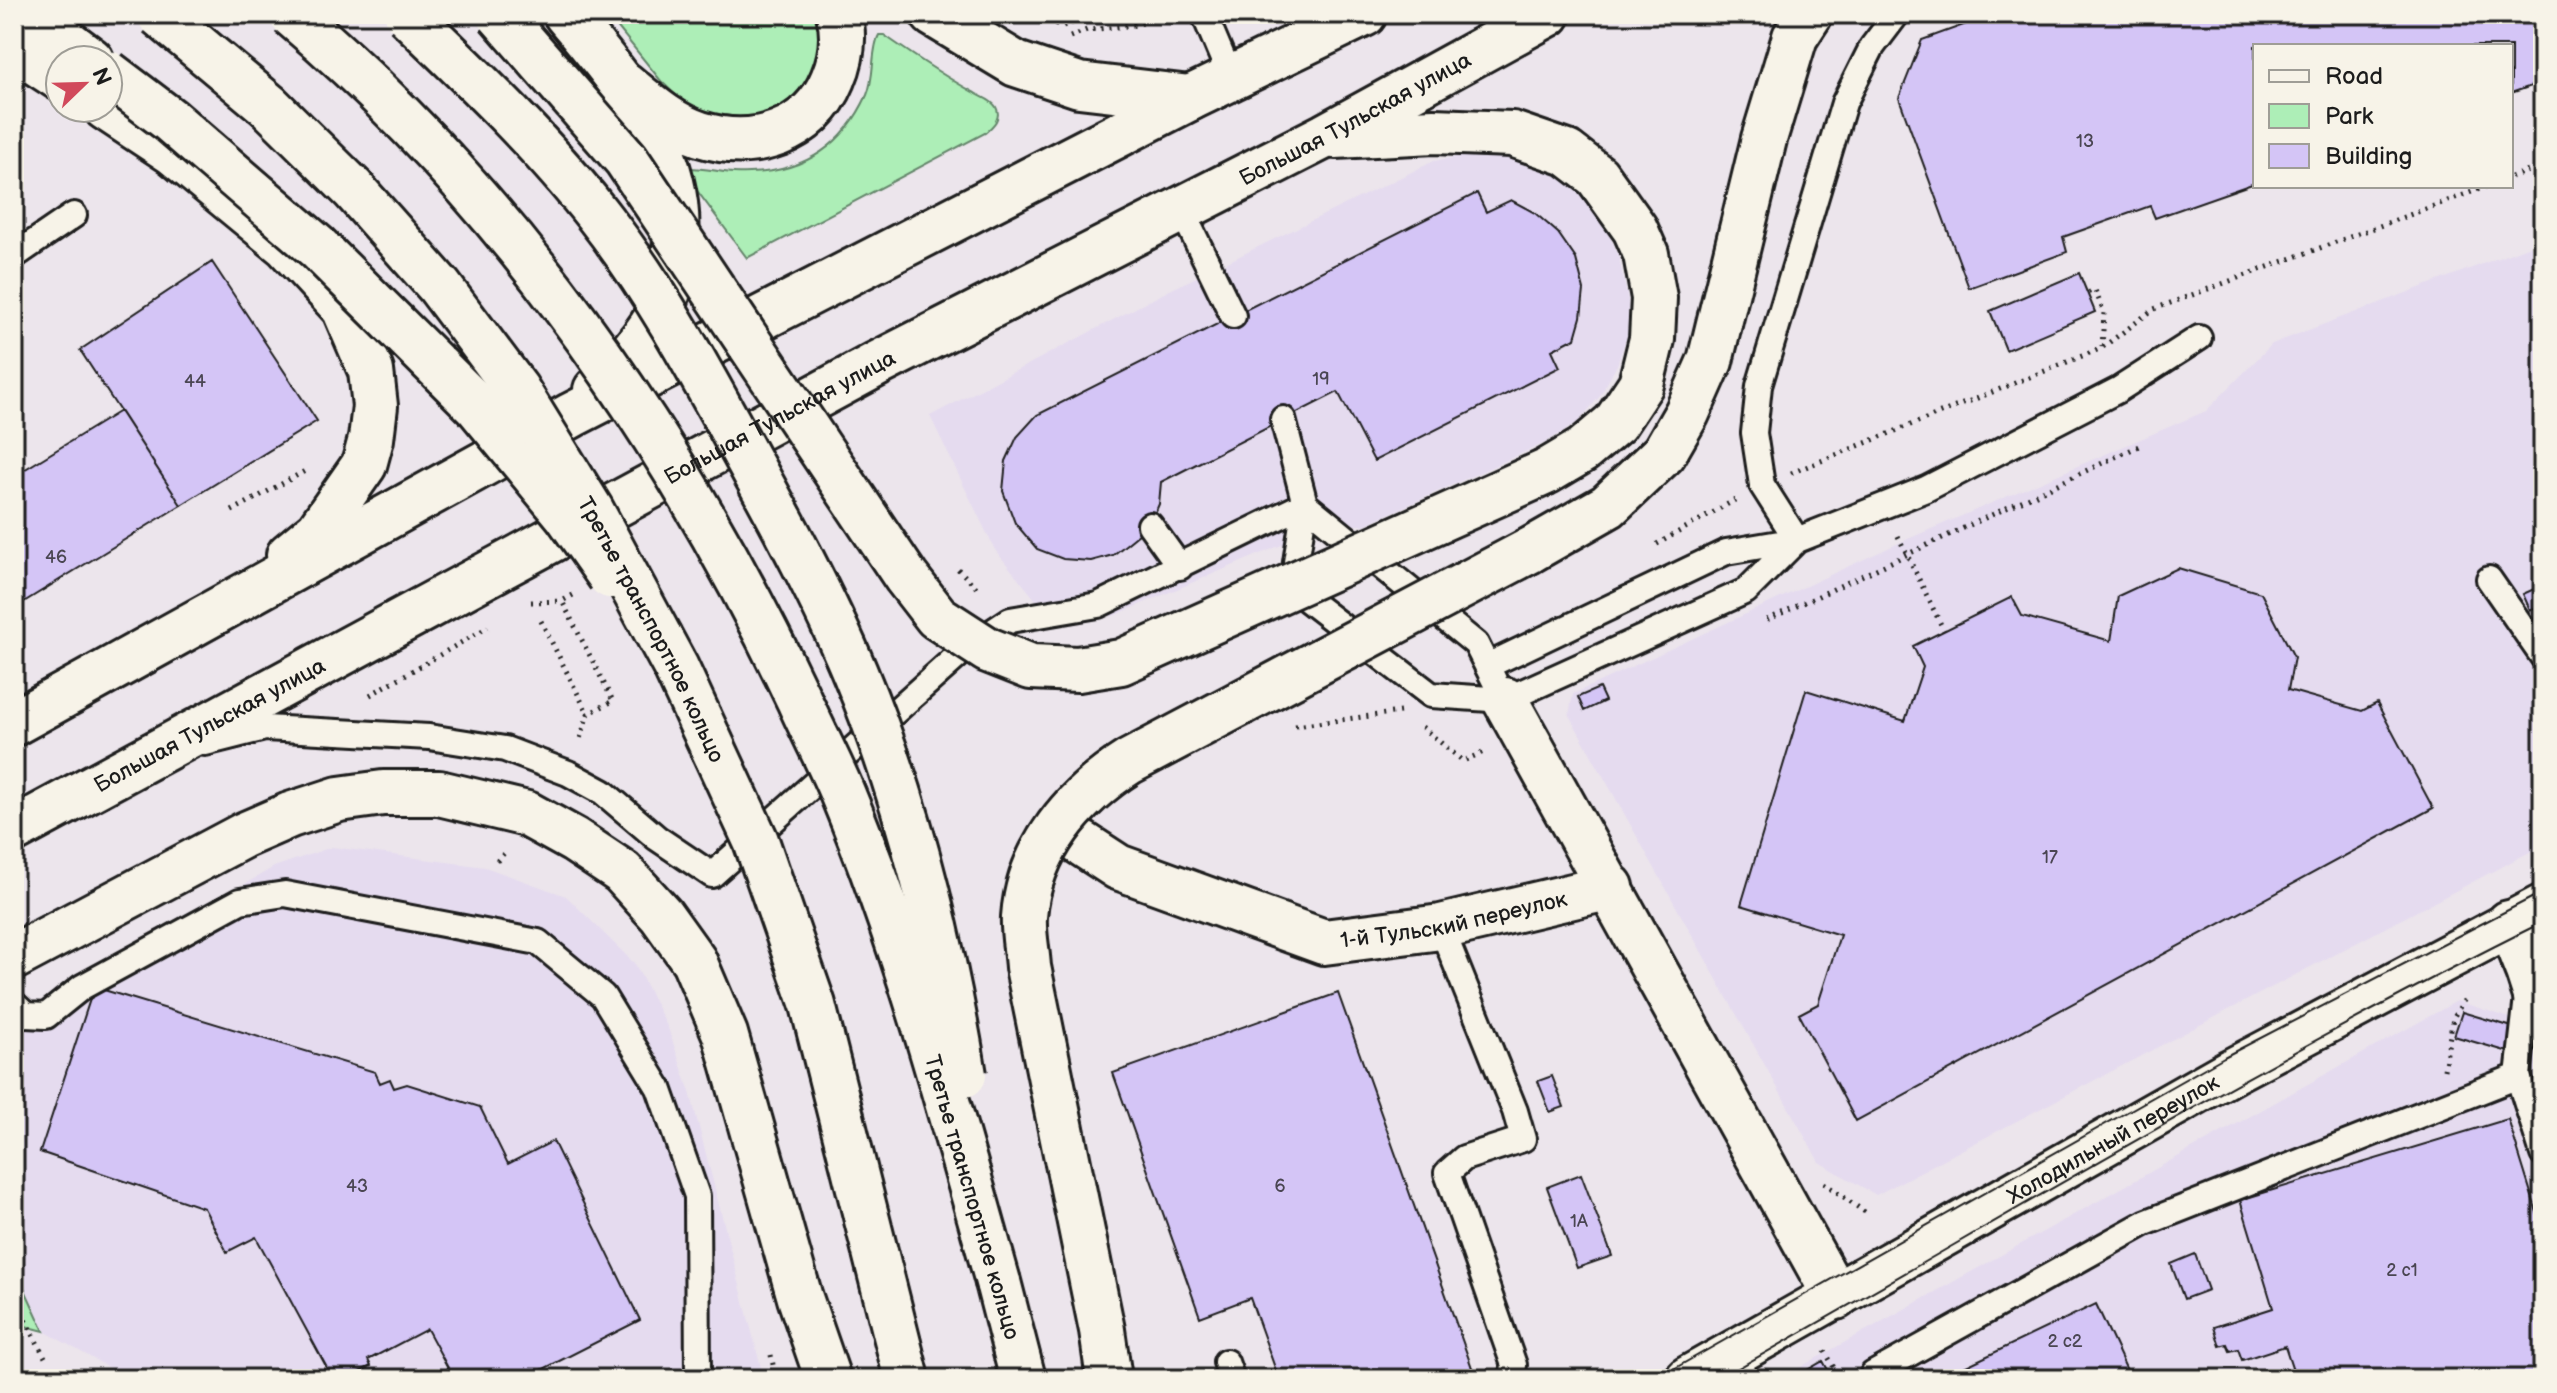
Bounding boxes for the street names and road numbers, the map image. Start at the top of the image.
street label: Большая Тульская улица [1235,47,1476,192]
street label: Большая Тульская улица [660,345,900,491]
street label: Третье транспортное кольцо [571,492,730,767]
street label: Большая Тульская улица [90,653,330,799]
street label: 1-й Тульский переулок [1339,886,1570,955]
street label: Третье транспортное кольцо [918,1052,1025,1343]
street label: Холодильный переулок [2003,1069,2224,1211]

